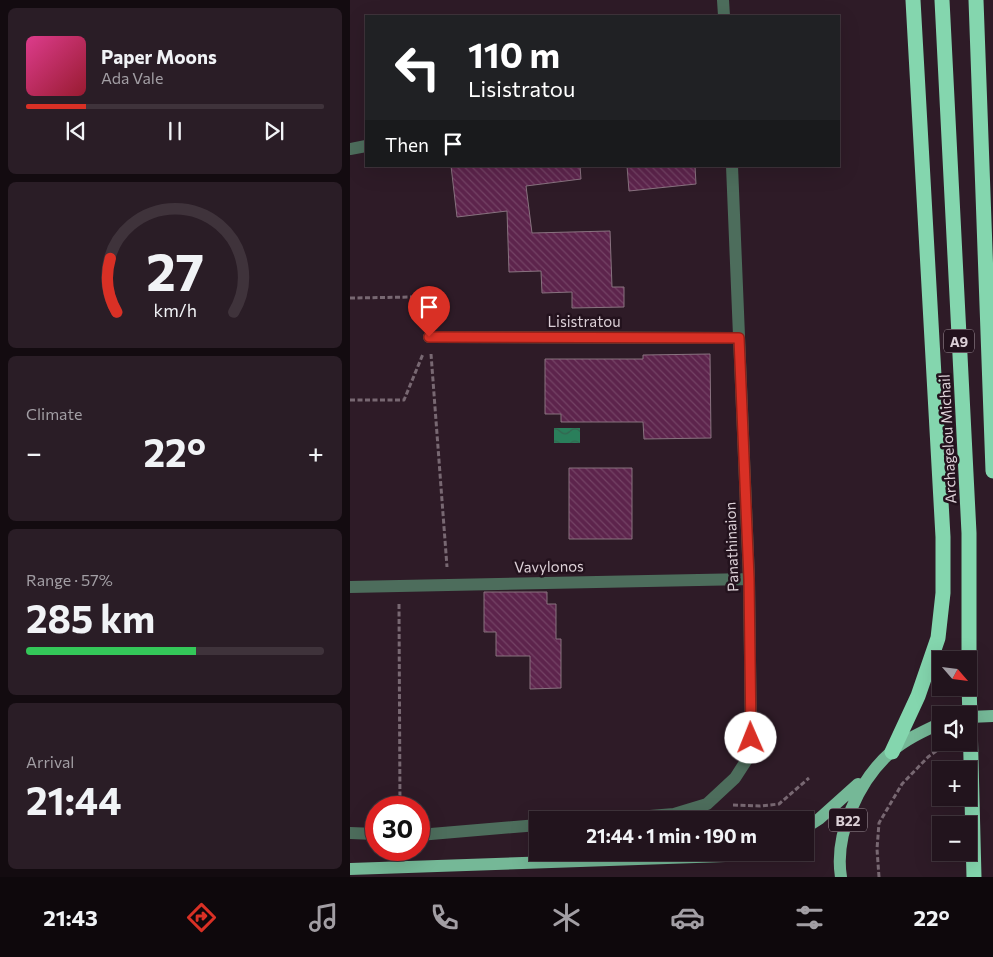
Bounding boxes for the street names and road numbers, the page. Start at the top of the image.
street label: Lisistratou [547,312,621,330]
road number: A9 [944,330,974,352]
street label: Archagelou Michail [935,374,959,504]
street label: Panathinaion [720,502,742,592]
street label: Vavylonos [514,556,584,576]
road number: B22 [829,808,867,832]

